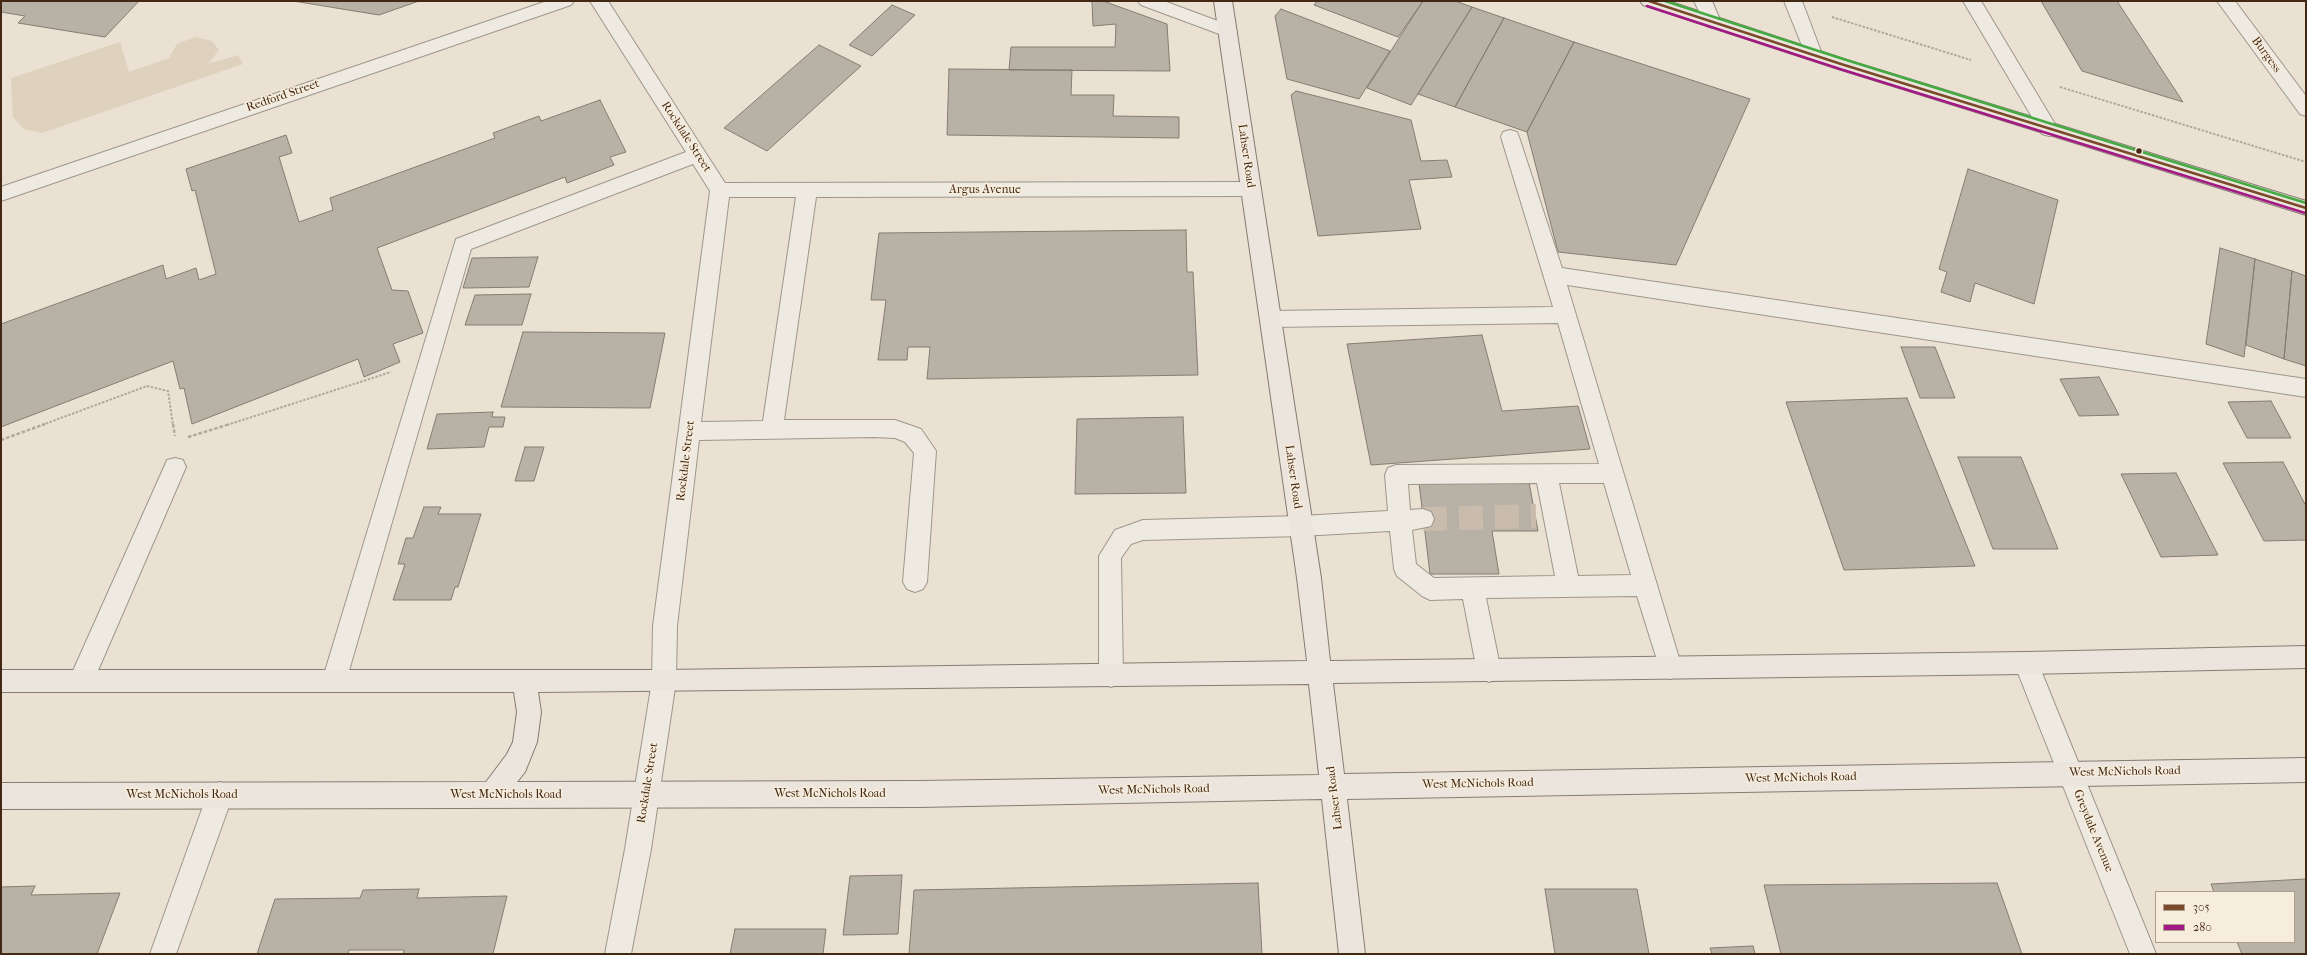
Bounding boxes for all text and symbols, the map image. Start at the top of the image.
street label: Burgess [2248,34,2284,76]
street label: Redford Street [244,77,322,115]
street label: Rockdale Street [658,99,714,175]
street label: Lahser Road [1234,123,1258,189]
unlabelled marker [2134,146,2144,156]
street label: Argus Avenue [949,183,1021,197]
street label: Rockdale Street [674,420,698,502]
street label: Lahser Road [1281,444,1305,510]
street label: Rockdale Street [635,742,661,824]
street label: West McNichols Road [2069,764,2181,780]
street label: Lahser Road [1324,765,1346,831]
street label: West McNichols Road [1745,770,1857,786]
street label: West McNichols Road [1422,776,1534,792]
street label: West McNichols Road [1098,782,1210,798]
street label: West McNichols Road [774,787,886,801]
street label: West McNichols Road [126,788,238,802]
street label: West McNichols Road [450,788,562,802]
street label: Greydale Avenue [2070,788,2116,874]
legend [2155,891,2295,943]
text: 305 [2193,900,2210,914]
text: 280 [2193,920,2212,934]

